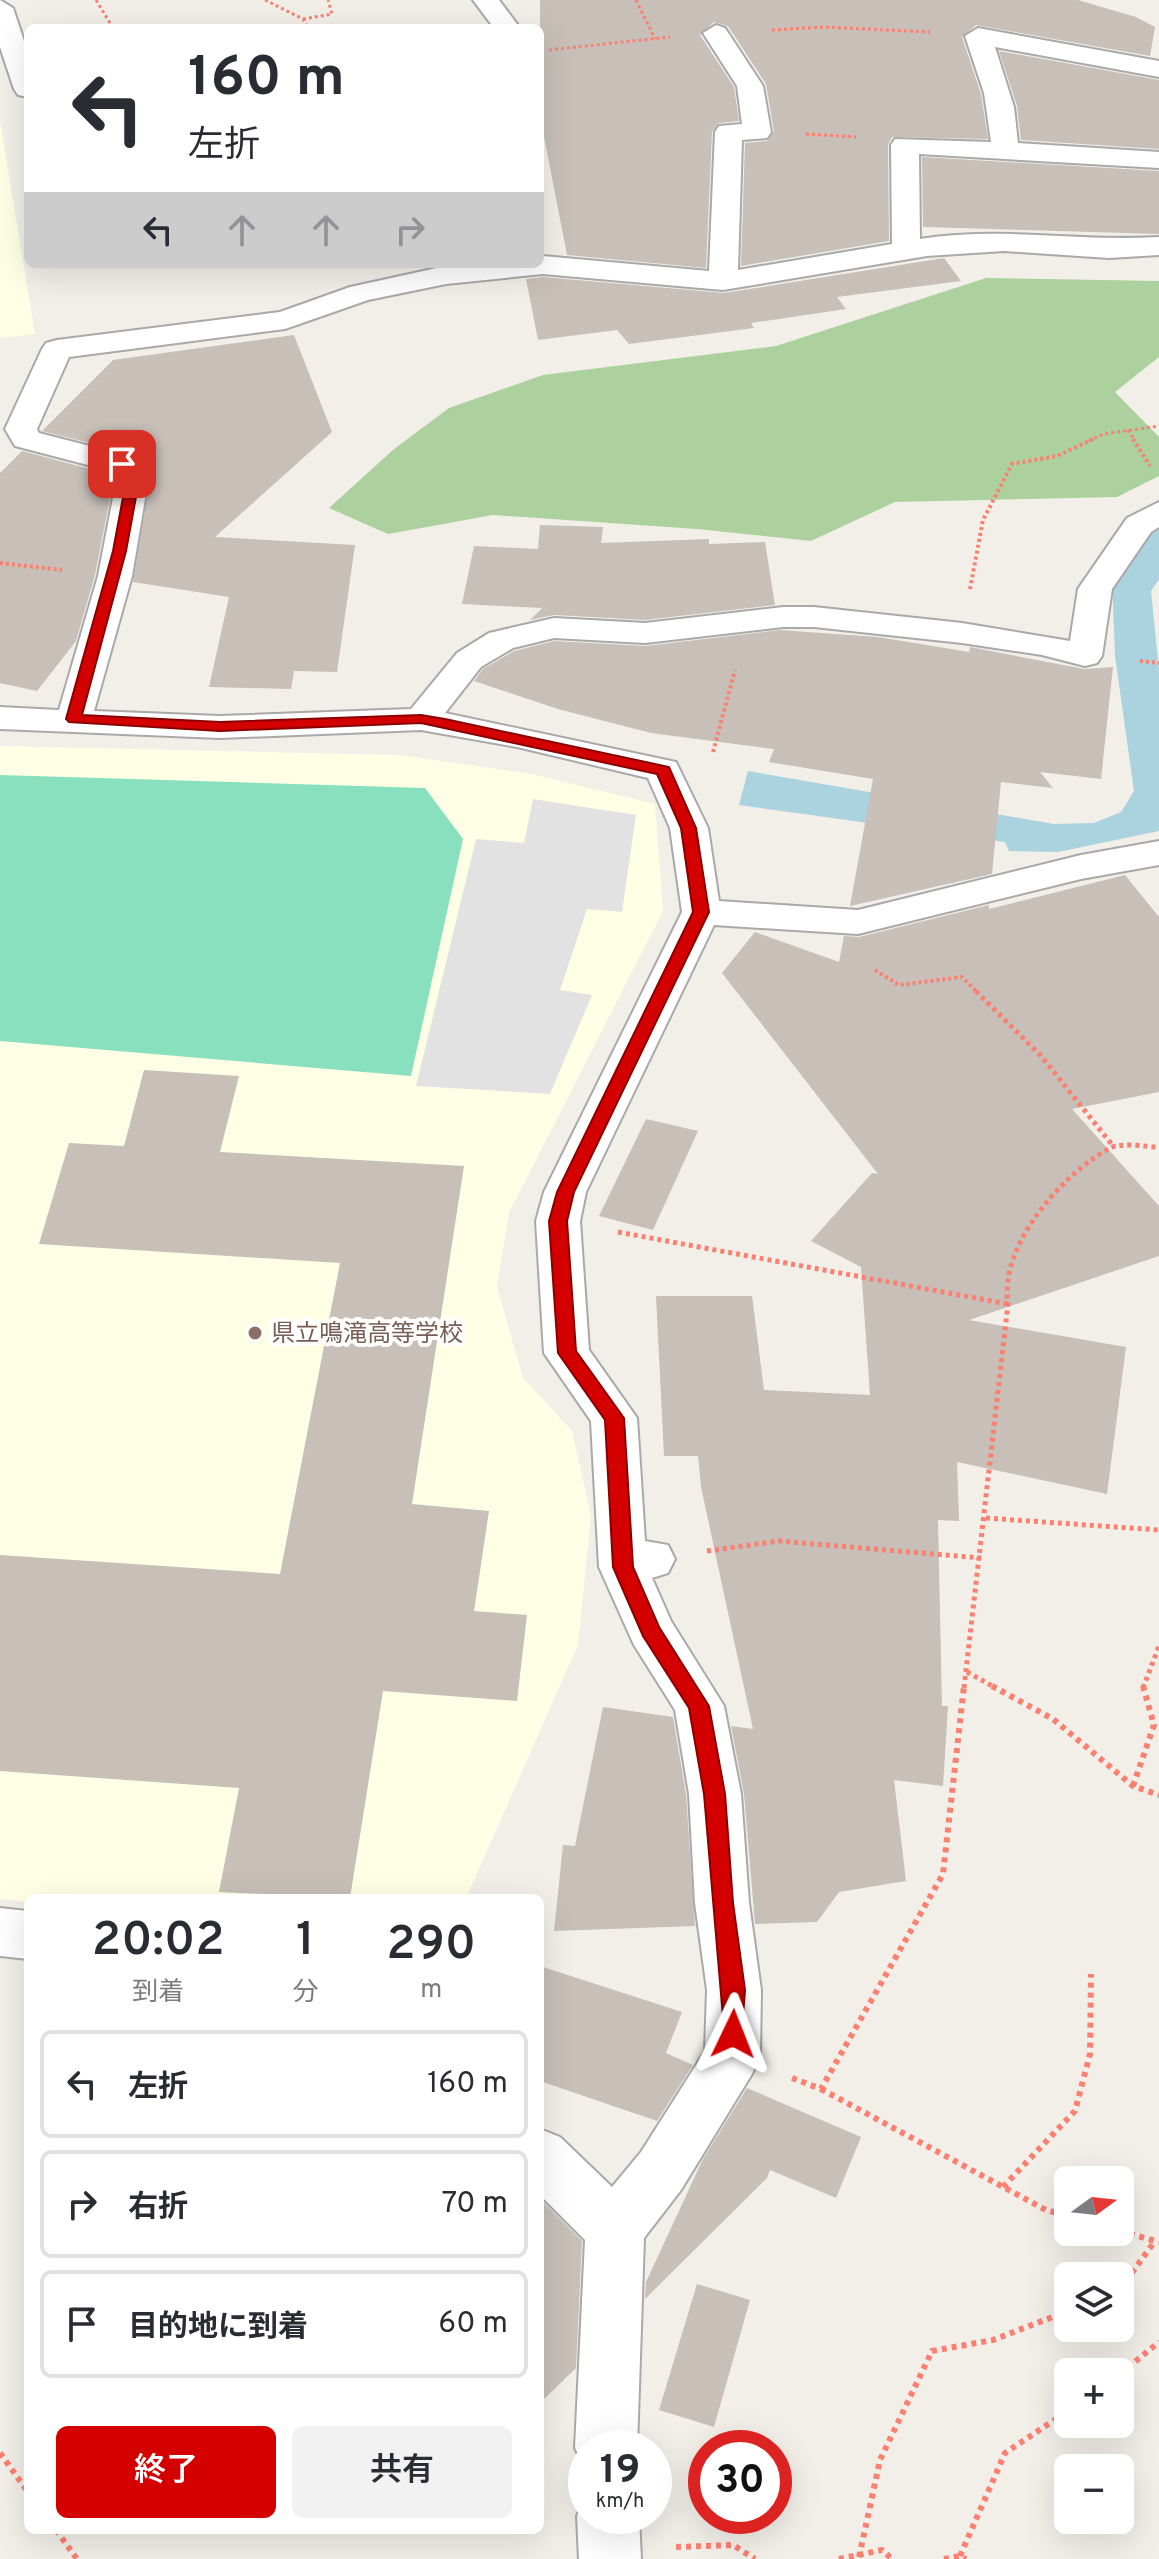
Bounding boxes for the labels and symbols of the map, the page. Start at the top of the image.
pin [88,430,156,498]
place label: 県立鳴滝高等学校 [271,1320,463,1350]
marker: 県立鳴滝高等学校 [246,1324,264,1342]
position arrow [691,1992,775,2076]
north arrow [1054,2166,1134,2246]
speed limit sign: 30 [688,2430,792,2534]

